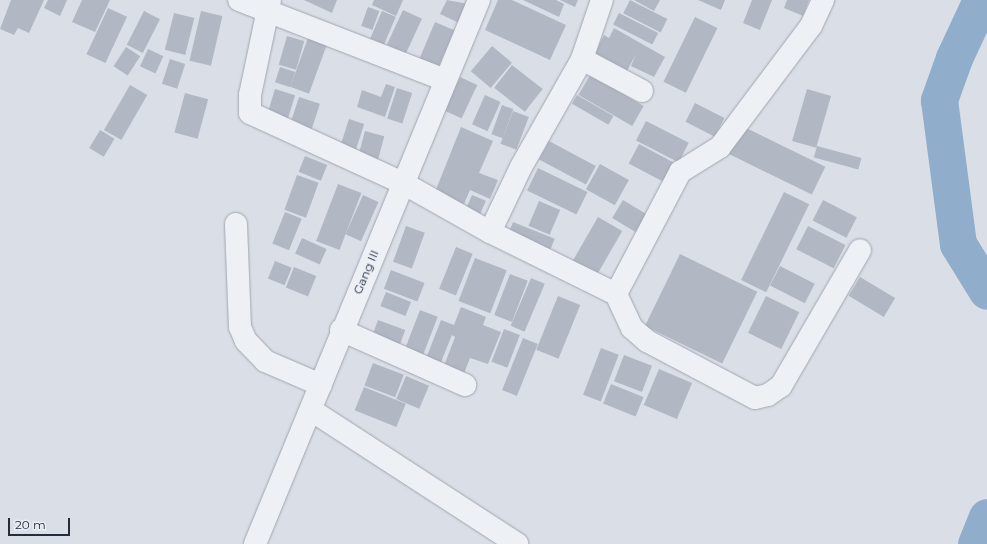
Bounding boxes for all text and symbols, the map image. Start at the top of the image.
street label: Gang III [350,248,382,296]
scale bar [10,510,72,536]
text: 20 m [15,517,46,532]

